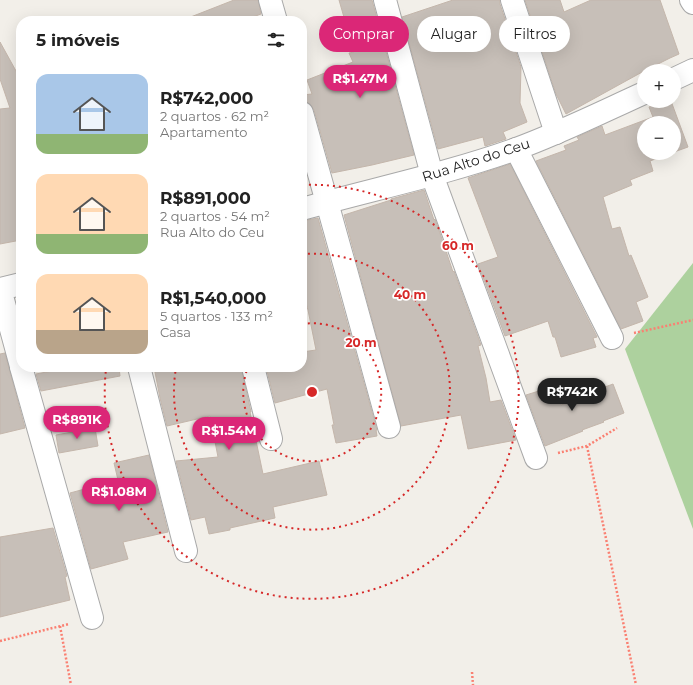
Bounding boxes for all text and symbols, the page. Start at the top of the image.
chip: Comprar [319,16,409,52]
chip: Alugar [417,16,491,52]
chip: Filtros [499,16,570,52]
icon: filters [265,29,287,51]
text: 5 imóveis [36,30,120,50]
map controls [637,64,681,160]
button: + [637,64,681,108]
pin: R$1.47M [323,65,397,99]
text: R$1.47M [332,70,388,86]
text: R$742,000 [160,88,253,108]
icon: home [68,90,116,138]
text: 2 quartos · 62 m² [160,108,269,124]
button: − [637,116,681,160]
text: Apartamento [160,124,247,140]
street label: Rua Alto do Ceu [420,134,532,186]
text: R$891,000 [160,188,251,208]
icon: home [68,190,116,238]
text: 2 quartos · 54 m² [160,208,270,224]
text: Rua Alto do Ceu [160,224,264,240]
text: 60 m [442,238,474,253]
text: 40 m [394,287,426,302]
text: R$1,540,000 [160,288,266,308]
icon: home [68,290,116,338]
text: 5 quartos · 133 m² [160,308,273,324]
text: Casa [160,324,191,340]
text: 20 m [345,335,377,350]
pin: R$742K [539,378,605,412]
text: R$742K [546,383,598,399]
centre of rings [305,385,319,399]
pin: R$891K [44,406,110,440]
text: R$891K [52,411,102,427]
pin: R$1.54M [192,417,266,451]
text: R$1.54M [201,422,257,438]
pin: R$1.08M [82,478,156,512]
text: R$1.08M [91,483,147,499]

